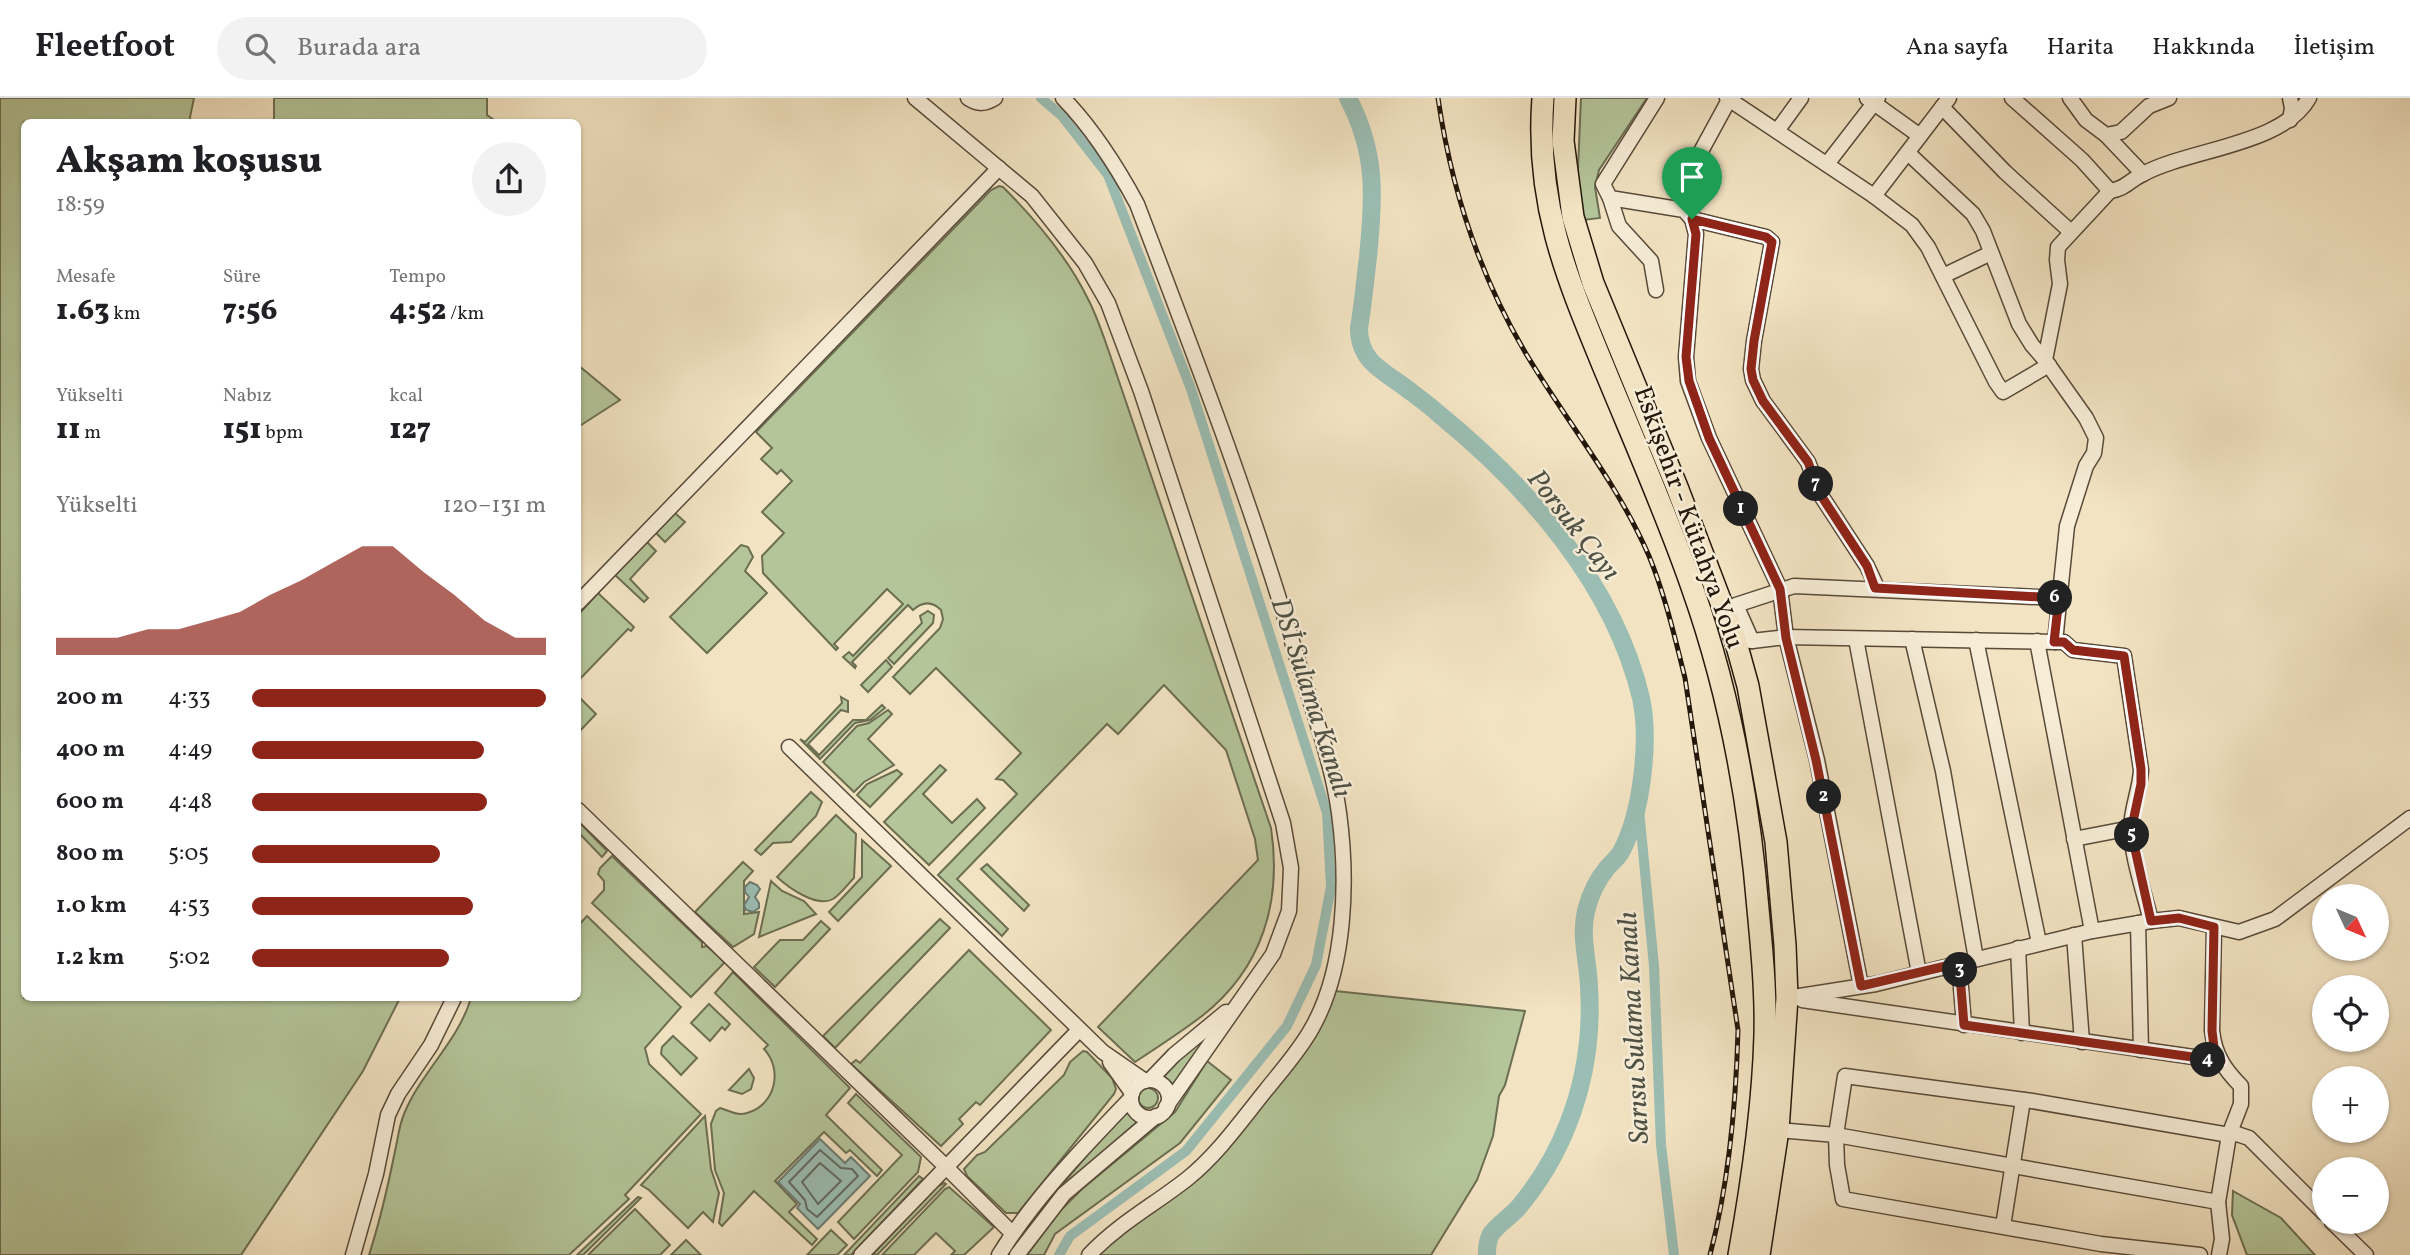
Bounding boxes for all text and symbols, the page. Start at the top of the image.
search box [217,17,707,80]
text: Fleetfoot [35,25,175,71]
icon: search [241,29,279,67]
text: Burada ara [297,30,421,66]
text: Ana sayfa [1906,31,2009,65]
text: Harita [2047,31,2114,65]
text: Hakkında [2152,31,2256,65]
text: İletişim [2294,31,2375,65]
text: Akşam koşusu [56,136,322,189]
button: share [472,142,546,216]
pin [1662,147,1722,219]
icon: arrive [1673,158,1711,196]
text: 18:59 [56,189,105,221]
text: Mesafe [56,264,115,290]
text: Süre [223,264,261,290]
text: Tempo [389,264,446,290]
text: 1.63 [56,290,110,332]
text: 7:56 [223,290,277,332]
text: 4:52 [389,290,446,332]
text: km [110,301,141,327]
text: /km [446,301,484,327]
street label: Eskişehir - Kütahya Yolu [1624,381,1752,654]
text: Yükselti [56,383,123,409]
text: Nabız [223,383,272,409]
text: kcal [389,383,423,409]
text: 11 [56,409,80,451]
text: 151 [223,409,262,451]
text: 127 [389,409,431,451]
text: m [80,420,101,446]
text: bpm [262,420,303,446]
water label: Porsuk Çayı [1517,462,1629,589]
pin: 7 [1798,466,1834,502]
text: 7 [1811,470,1820,496]
text: Yükselti [56,490,137,522]
text: 120–131 m [443,490,546,522]
pin: 1 [1724,492,1758,526]
text: 1 [1737,495,1744,521]
pin: 6 [2038,580,2072,616]
text: 6 [2049,584,2060,610]
water label: DSİ Sulama Kanalı [1260,593,1361,803]
text: 200 m [56,682,123,714]
text: 4:33 [168,682,211,714]
text: 400 m [56,734,125,766]
text: 4:49 [168,734,212,766]
pin: 2 [1806,780,1842,814]
text: 2 [1819,783,1828,809]
text: 600 m [56,786,124,818]
text: 4:48 [168,786,212,818]
pin: 5 [2114,818,2150,852]
text: 5 [2127,821,2136,847]
text: 800 m [56,838,124,870]
text: 5:05 [168,838,209,870]
north arrow [2312,884,2389,961]
map controls [2312,884,2389,1234]
text: 1.0 km [56,890,127,922]
text: 4:53 [168,890,210,922]
water label: Sarısu Sulama Kanalı [1609,911,1660,1145]
text: 1.2 km [56,942,125,974]
text: 5:02 [168,942,211,974]
pin: 3 [1942,952,1978,988]
text: 3 [1955,956,1964,982]
button: locate [2312,975,2389,1052]
pin: 4 [2190,1042,2226,1077]
text: 4 [2202,1046,2213,1072]
button: + [2312,1066,2389,1143]
button: − [2312,1157,2389,1234]

